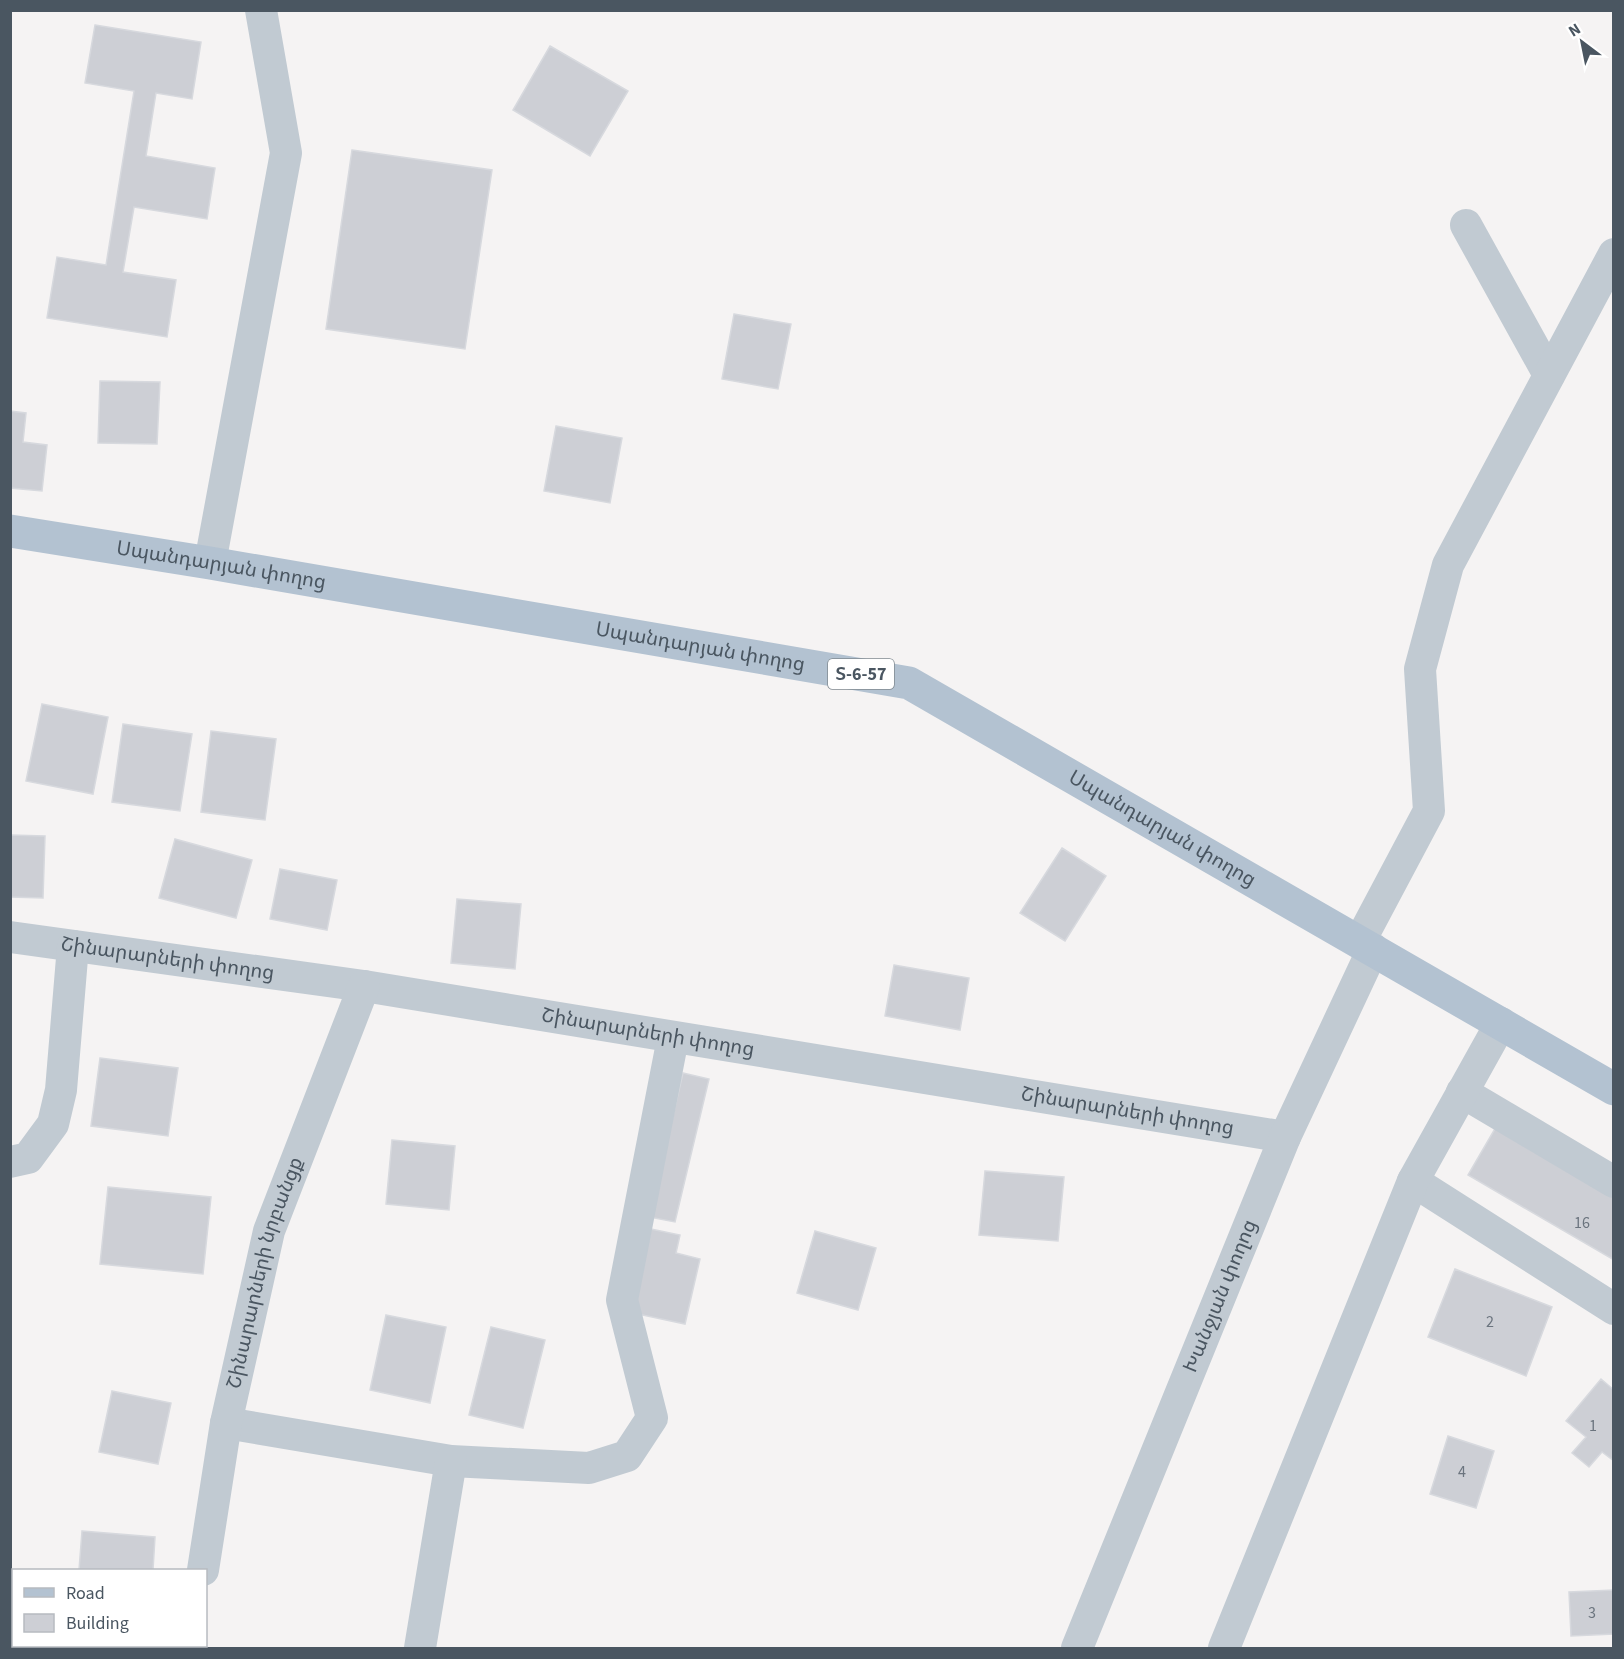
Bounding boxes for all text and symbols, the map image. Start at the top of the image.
north arrow [1552,12,1612,72]
text: N [1564,18,1585,42]
street label: Սպանդարյան փողոց [114,534,328,597]
street label: Սպանդարյան փողոց [593,615,807,679]
road number: Տ-6-57 [828,659,894,689]
street label: Սպանդարյան փողոց [1063,764,1261,894]
street label: Շինարարների փողոց [59,930,276,987]
street label: Շինարարների փողոց [539,1001,756,1064]
street label: Շինարարների փողոց [1019,1080,1236,1142]
street label: Շինարարների նրբանցք [220,1153,310,1392]
house number: 16 [1574,1212,1590,1234]
street label: Խանջյան փողոց [1177,1215,1264,1377]
house number: 2 [1486,1311,1494,1333]
house number: 1 [1589,1415,1597,1437]
house number: 4 [1458,1461,1466,1483]
legend [12,1569,207,1647]
text: Road [66,1581,105,1606]
house number: 3 [1588,1602,1596,1624]
text: Building [66,1611,129,1636]

